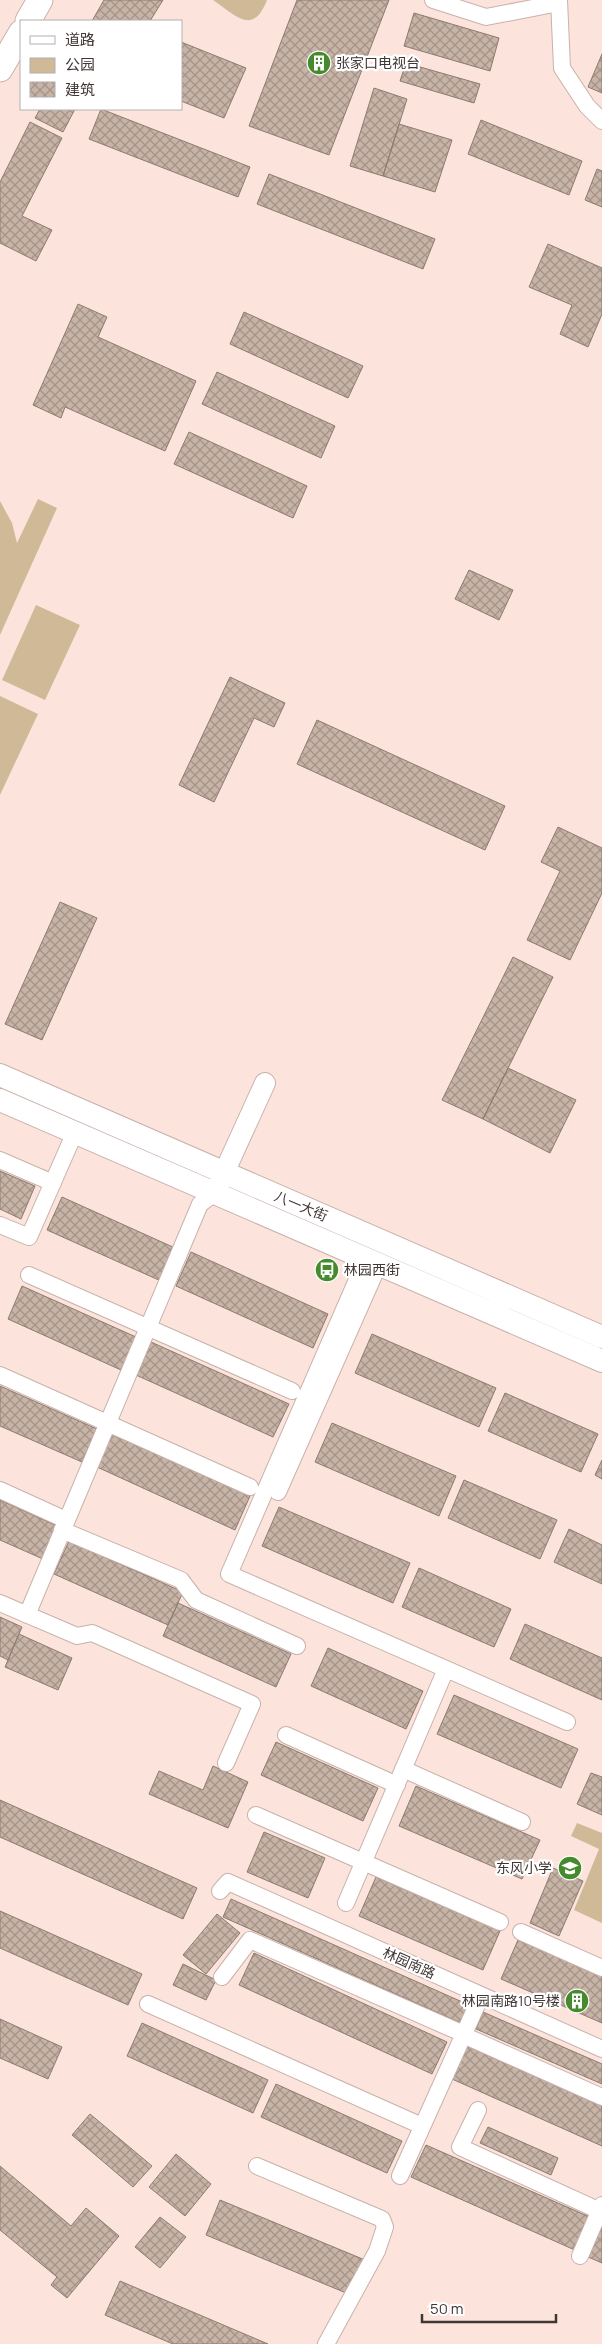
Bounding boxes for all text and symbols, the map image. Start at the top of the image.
legend [20,20,182,110]
text: 道路 [65,29,95,50]
building icon: 张家口电视台 [306,50,332,76]
place label: 张家口电视台 [336,53,420,72]
text: 公园 [65,54,95,75]
text: 建筑 [65,79,95,100]
street label: 八一大街 [272,1186,331,1225]
bus stop icon: 林园西街 [314,1257,340,1283]
place label: 林园西街 [344,1260,400,1279]
school or university icon: 东风小学 [557,1855,583,1881]
place label: 东风小学 [496,1858,552,1877]
street label: 林园南路 [380,1942,439,1983]
building icon: 林园南路10号楼 [564,1988,590,2014]
place label: 林园南路10号楼 [462,1991,560,2010]
scale bar [422,2292,556,2324]
text: 50 m [430,2298,464,2319]

